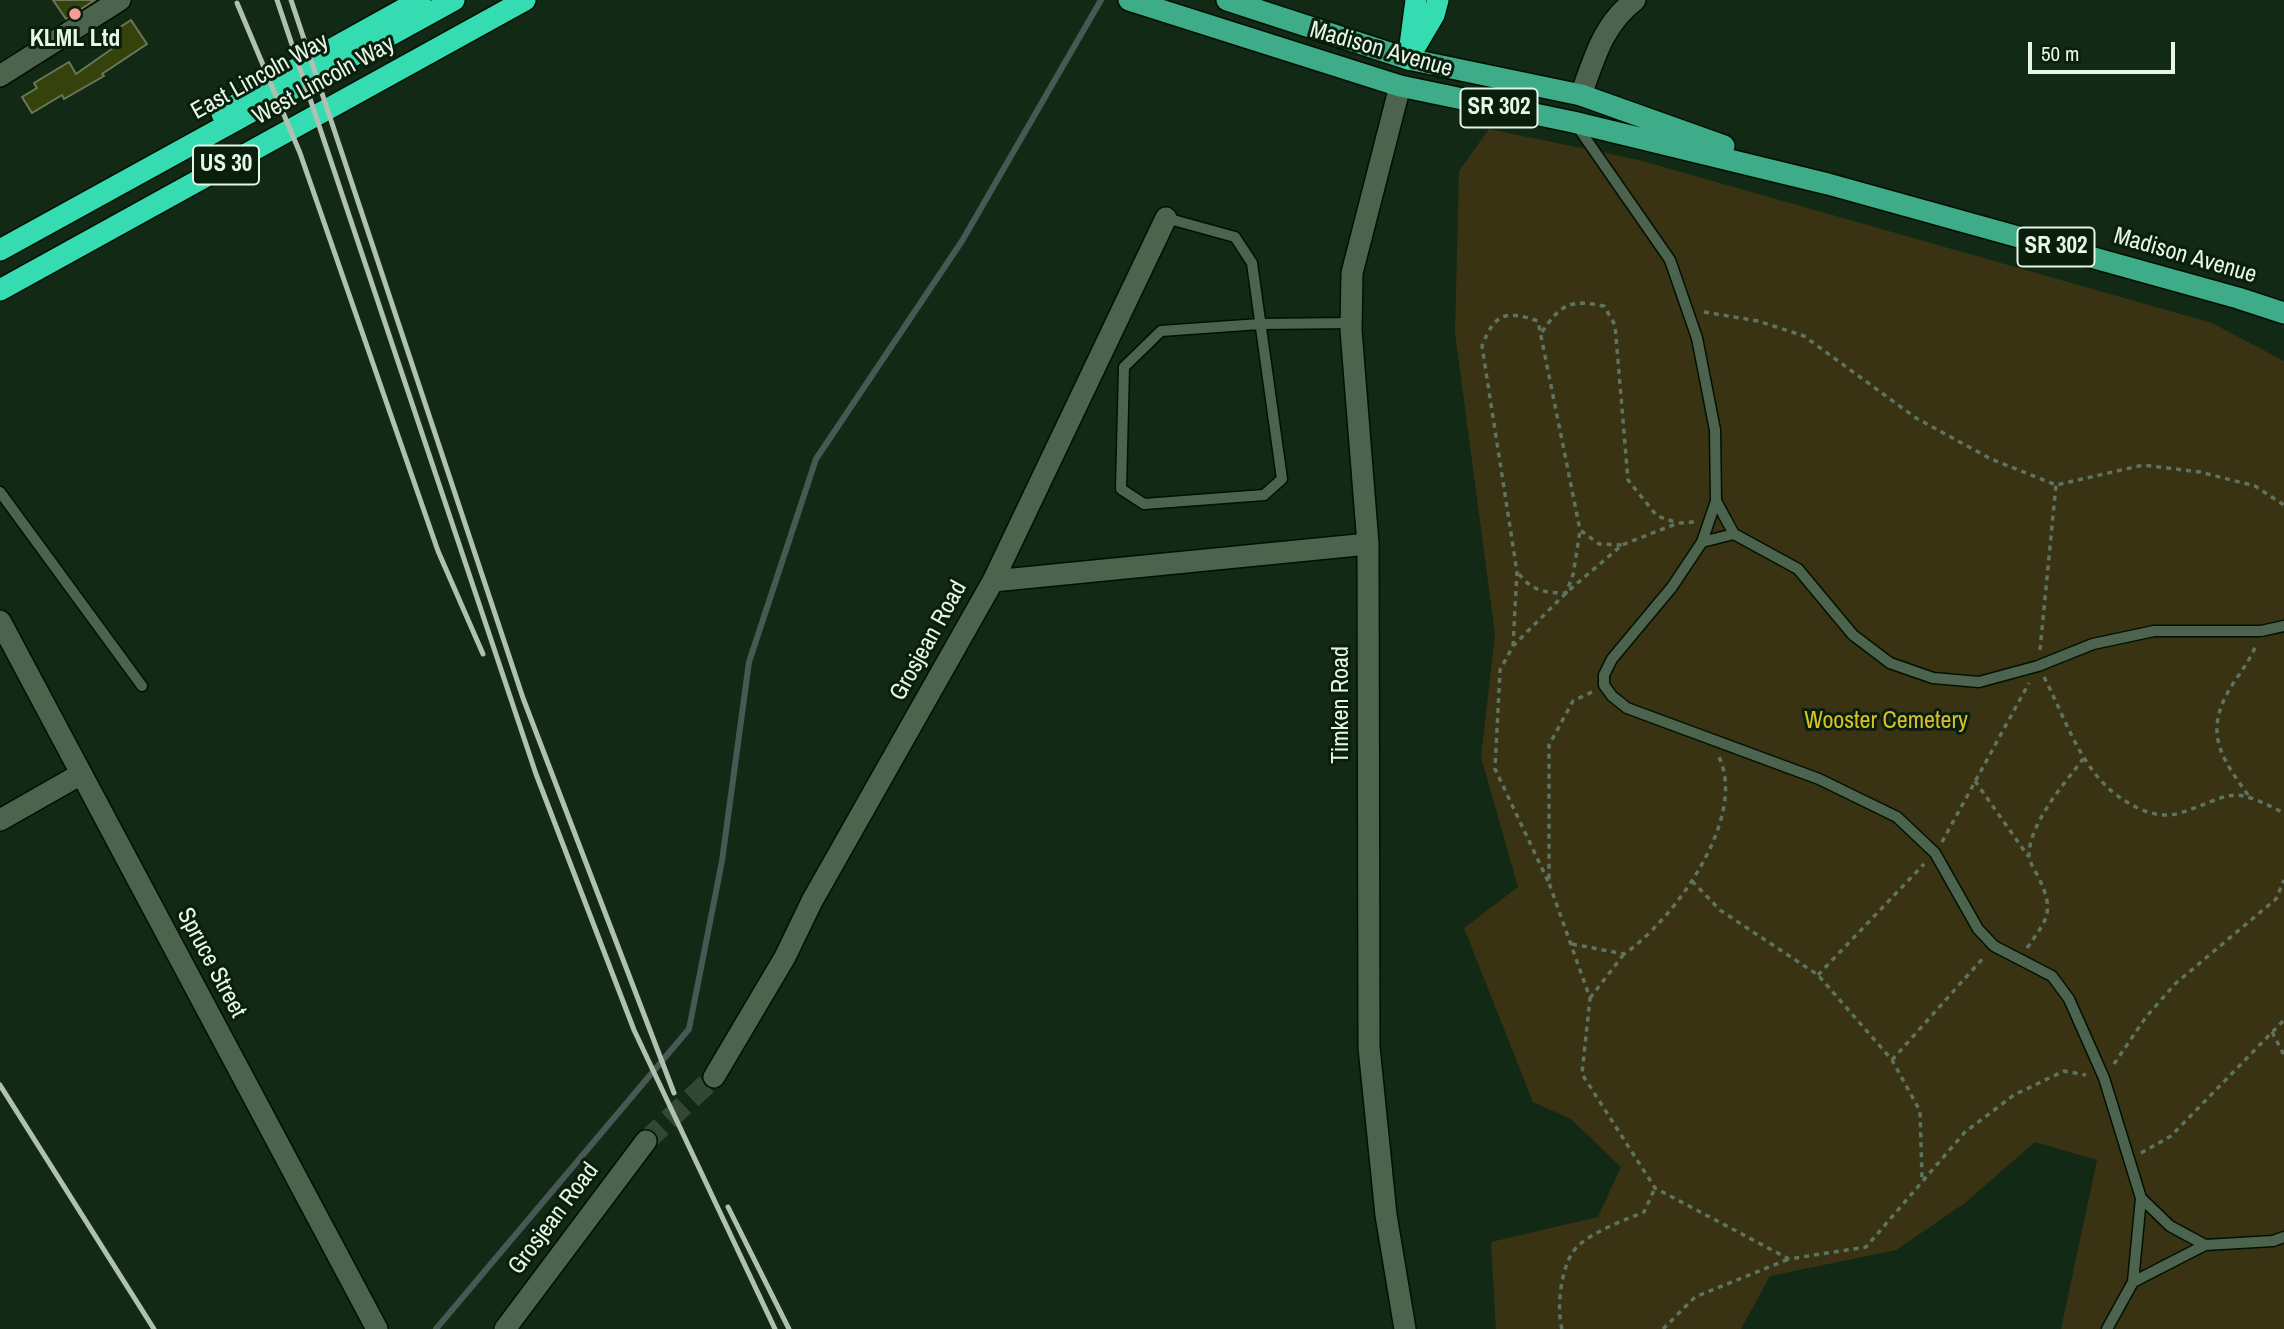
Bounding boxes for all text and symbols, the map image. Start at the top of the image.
marker: KLML Ltd [67,6,83,22]
street label: Madison Avenue [1306,16,1456,84]
place label: KLML Ltd [30,26,120,54]
street label: East Lincoln Way [186,27,334,127]
scale bar [2032,28,2179,72]
street label: West Lincoln Way [248,30,400,132]
text: 50 m [2041,39,2079,68]
road number: SR 302 [1460,88,1538,128]
road number: US 30 [193,146,259,184]
street label: Madison Avenue [2110,222,2260,290]
road number: SR 302 [2018,228,2094,266]
street label: Grosjean Road [884,576,974,706]
street label: Timken Road [1328,646,1356,764]
park label: Wooster Cemetery [1804,708,1968,736]
street label: Spruce Street [170,903,252,1023]
street label: Grosjean Road [503,1157,605,1281]

